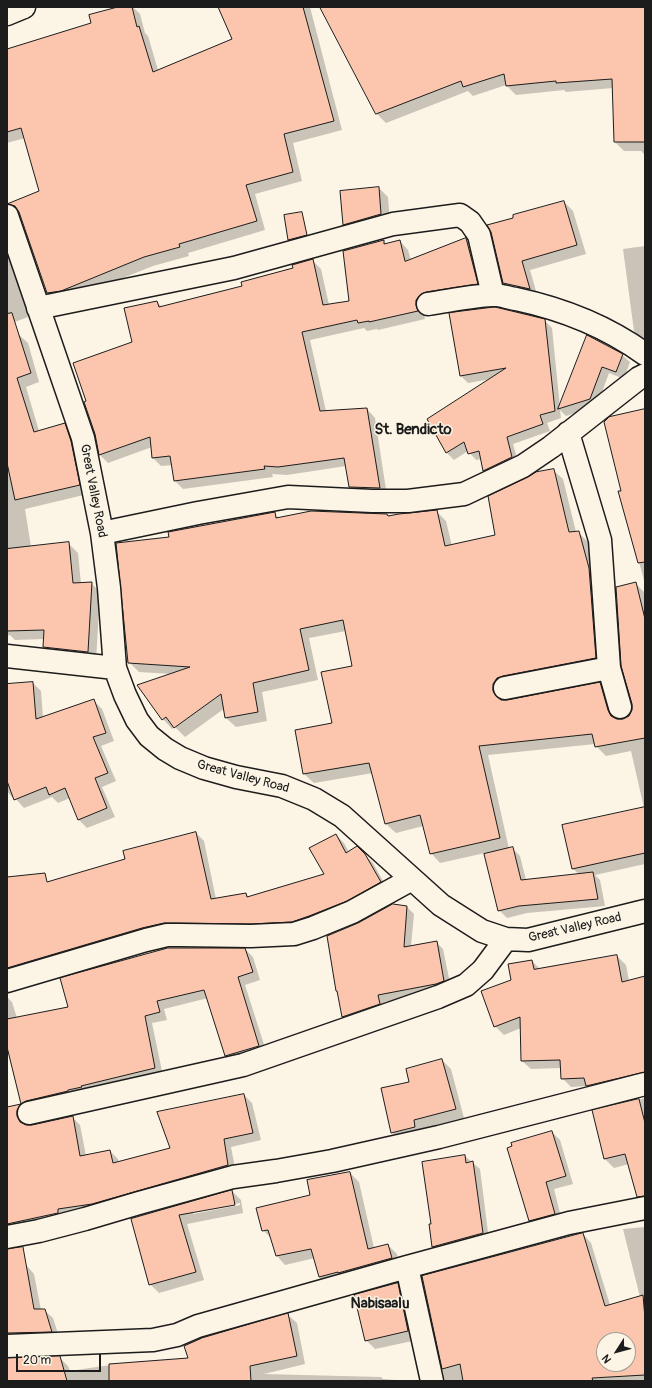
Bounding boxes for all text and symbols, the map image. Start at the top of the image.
district label: St. Bendicto [374,421,452,439]
street label: Great Valley Road [76,443,110,539]
street label: Great Valley Road [195,757,291,797]
street label: Great Valley Road [527,910,623,946]
district label: Nabisaalu [351,1295,409,1313]
north arrow [596,1332,636,1372]
scale bar [18,1346,103,1372]
text: N [599,1352,614,1366]
text: 20 m [23,1353,51,1368]

